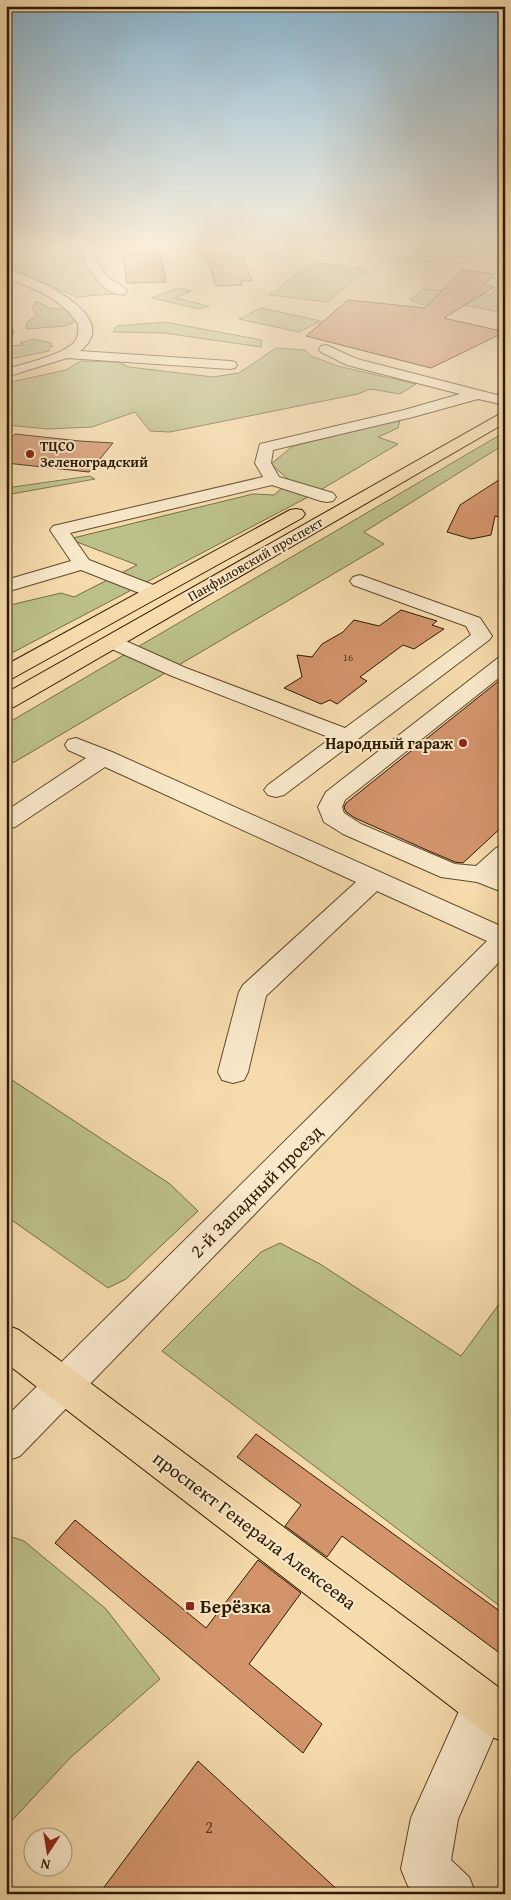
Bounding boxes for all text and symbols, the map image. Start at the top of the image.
place label: ТЦСО Зеленоградский [40,436,148,472]
marker: ТЦСО Зеленоградский [24,448,36,460]
street label: Панфиловский проспект [183,512,327,606]
house number: 16 [343,649,353,665]
place label: Народный гараж [325,731,453,755]
marker: Народный гараж [457,737,469,749]
street label: 2-й Западный проезд [183,1118,329,1264]
street label: проспект Генерала Алексеева [147,1444,363,1616]
place label: Берёзка [200,1592,271,1620]
marker: Берёзка [184,1600,196,1612]
house number: 2 [205,1815,213,1839]
north arrow [22,1828,72,1878]
text: N [38,1854,52,1875]

